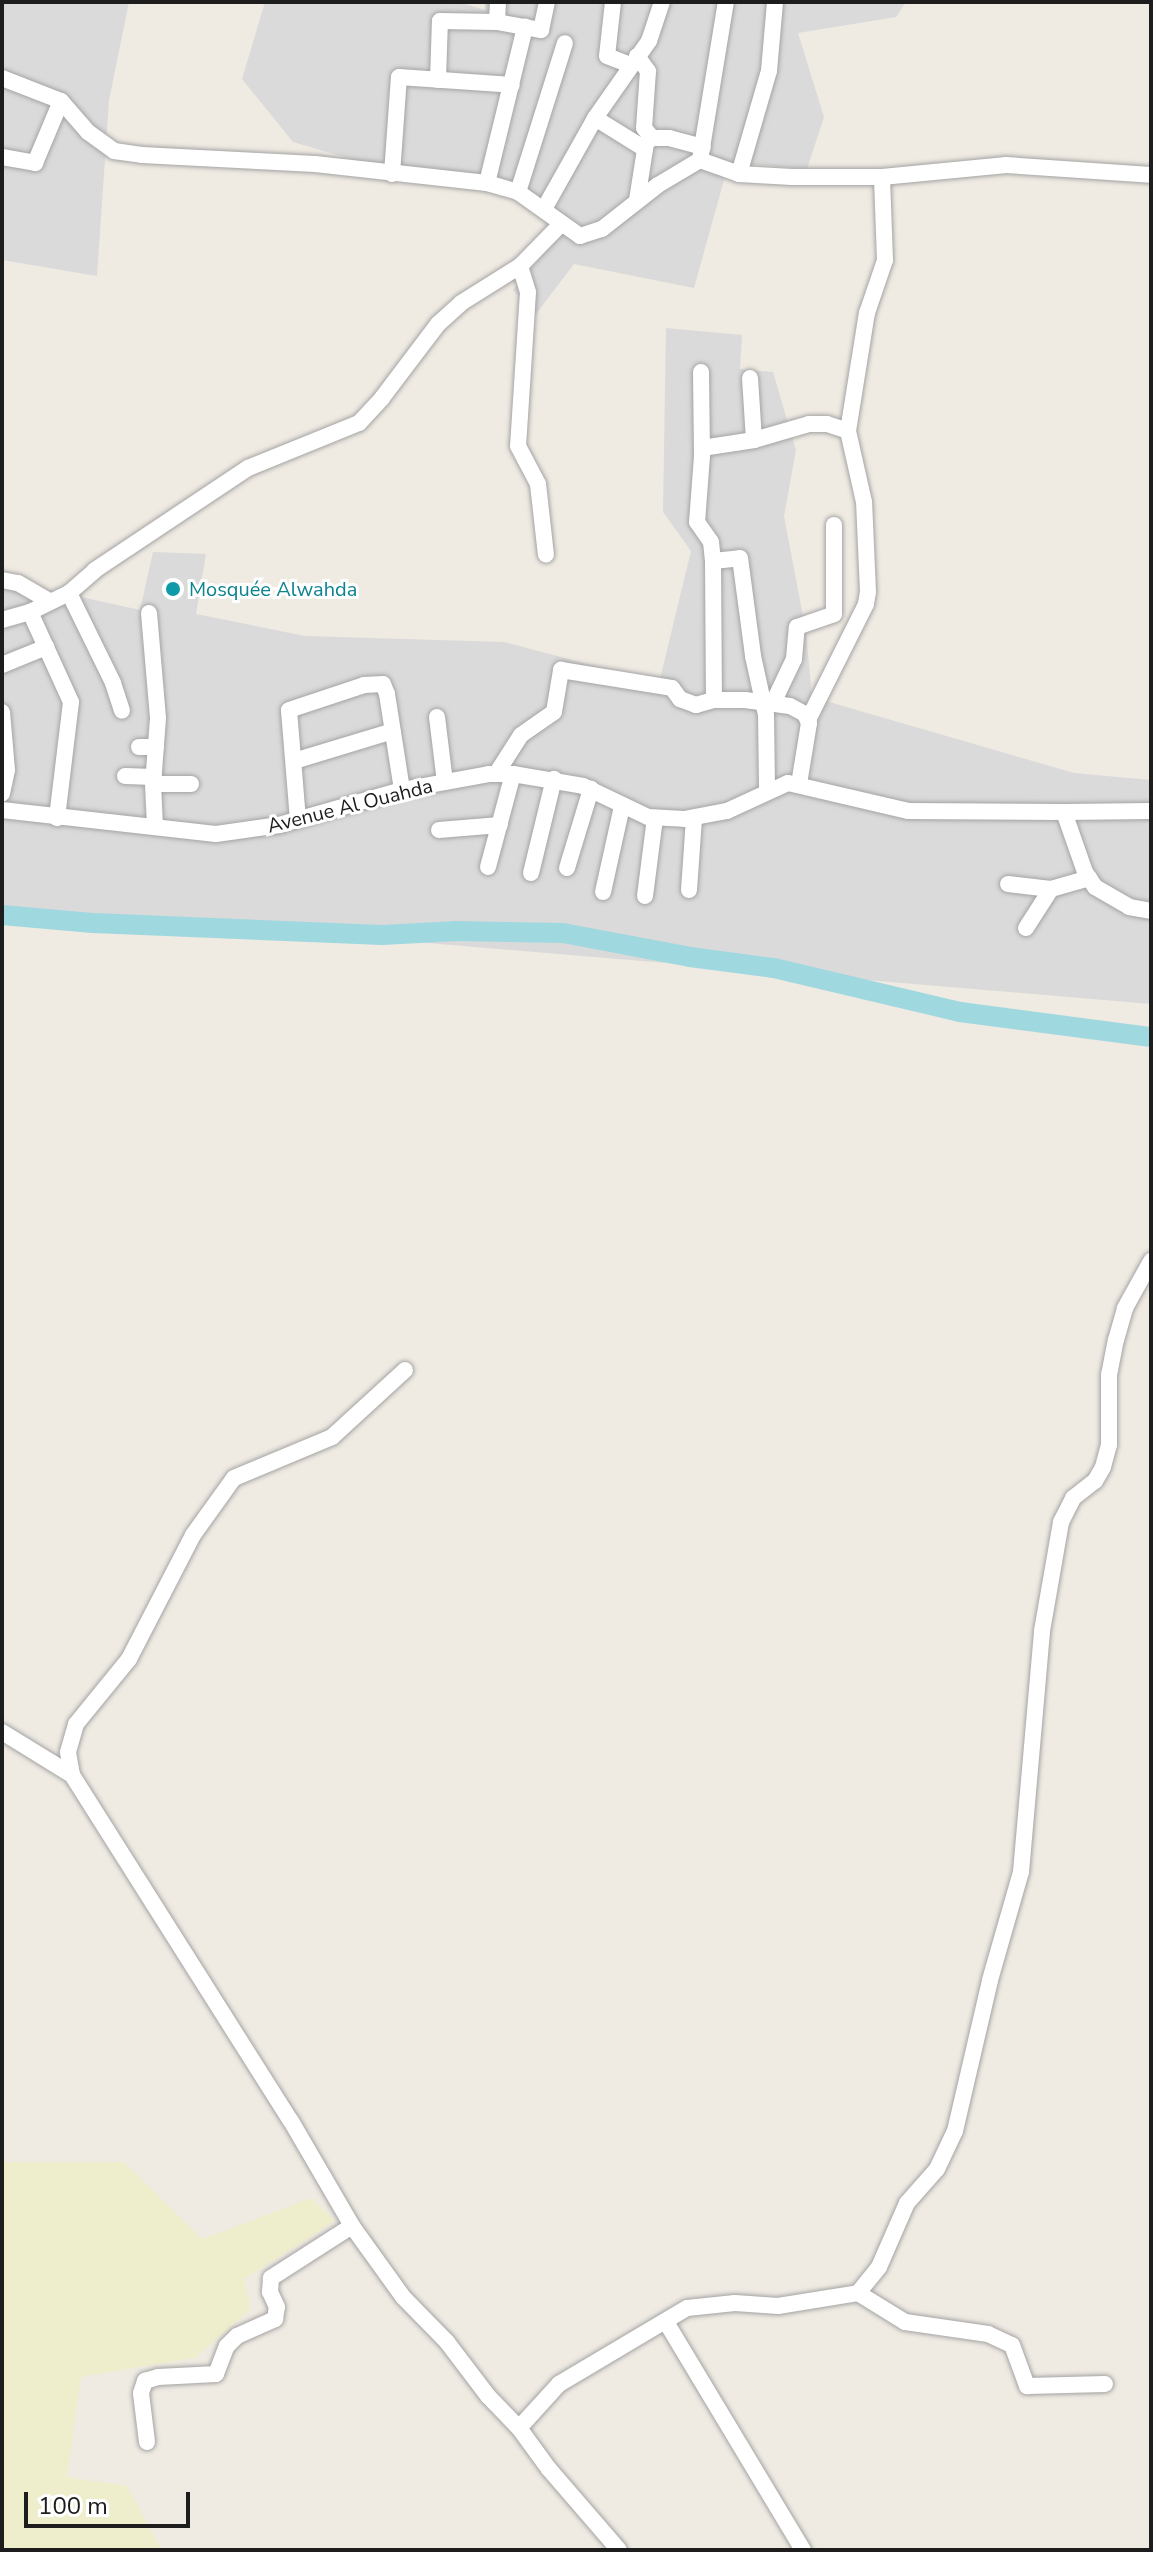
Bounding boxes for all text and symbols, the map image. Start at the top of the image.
place label: Mosquée Alwahda [189,577,357,601]
marker: Mosquée Alwahda [164,580,182,598]
street label: Avenue Al Ouahda [265,774,435,838]
scale bar [28,2476,194,2526]
text: 100 m [38,2490,108,2522]

